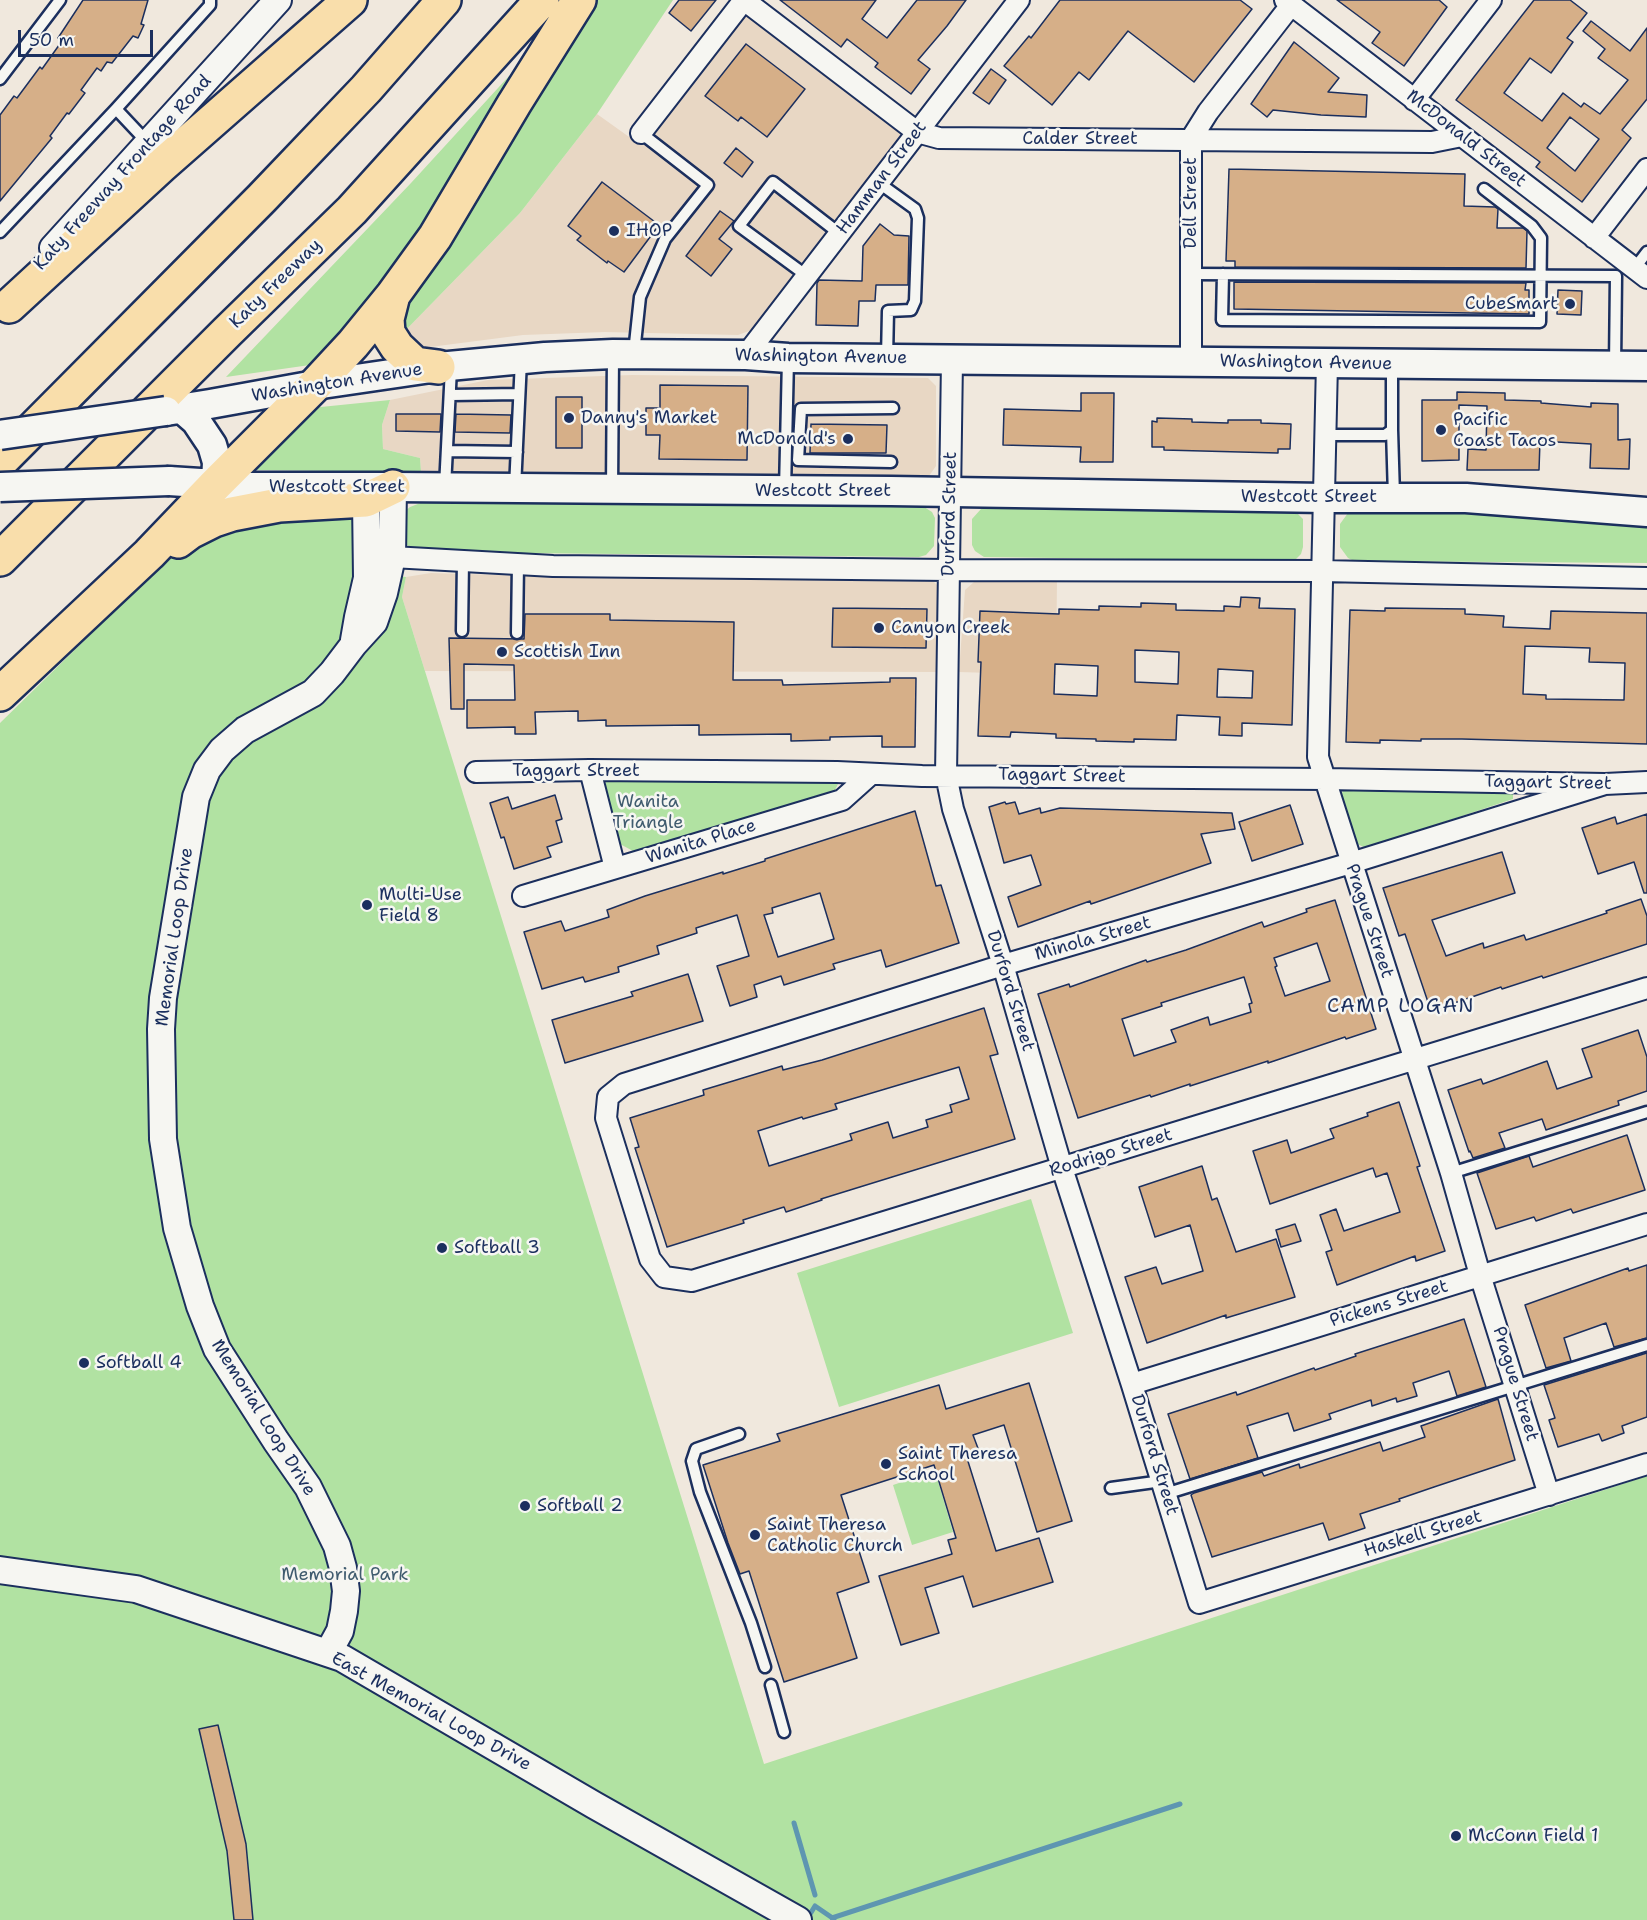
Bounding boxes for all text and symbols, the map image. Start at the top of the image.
scale bar [21,18,156,56]
text: 50 m [29,28,74,52]
street label: Katy Freeway Frontage Road [30,71,216,275]
street label: McDonald Street [1402,86,1530,192]
street label: Hamman Street [832,117,932,239]
street label: Calder Street [1022,128,1138,150]
street label: Dell Street [1180,157,1202,249]
place label: IHOP [626,220,672,242]
marker: IHOP [607,224,621,238]
street label: Katy Freeway [226,235,326,333]
place label: CubeSmart [1465,293,1558,315]
marker: CubeSmart [1563,297,1577,311]
street label: Washington Avenue [734,345,908,369]
street label: Washington Avenue [1219,351,1393,375]
street label: Washington Avenue [250,359,424,407]
place label: Danny's Market [581,407,717,429]
place label: Pacific Coast Tacos [1453,409,1557,452]
marker: Danny's Market [562,411,576,425]
marker: Pacific Coast Tacos [1434,423,1448,437]
place label: McDonald's [737,428,836,450]
marker: McDonald's [841,432,855,446]
street label: Durford Street [938,451,962,577]
street label: Westcott Street [269,476,405,498]
street label: Westcott Street [755,480,891,502]
street label: Westcott Street [1241,486,1377,508]
place label: Canyon Creek [891,617,1010,639]
marker: Canyon Creek [872,621,886,635]
place label: Scottish Inn [514,641,620,663]
marker: Scottish Inn [495,645,509,659]
street label: Taggart Street [512,760,640,782]
street label: Taggart Street [998,764,1126,788]
street label: Taggart Street [1484,771,1612,795]
park label: Wanita Triangle [613,791,683,834]
street label: Wanita Place [643,815,759,869]
street label: Memorial Loop Drive [152,846,198,1028]
street label: Prague Street [1340,861,1398,981]
place label: Multi-Use Field 8 [379,884,462,926]
marker: Multi-Use Field 8 [360,898,374,912]
street label: Minola Street [1033,912,1153,966]
street label: Durford Street [981,928,1039,1054]
district label: CAMP LOGAN [1327,995,1475,1019]
street label: Rodrigo Street [1047,1124,1175,1182]
place label: Softball 3 [454,1237,540,1259]
marker: Softball 3 [435,1241,449,1255]
street label: Pickens Street [1327,1276,1451,1332]
street label: Prague Street [1487,1324,1543,1444]
street label: Memorial Loop Drive [206,1336,320,1500]
place label: Softball 4 [96,1352,182,1374]
marker: Softball 4 [77,1356,91,1370]
street label: Durford Street [1125,1392,1183,1518]
place label: Saint Theresa School [898,1443,1017,1486]
marker: Saint Theresa School [879,1457,893,1471]
place label: Softball 2 [537,1495,623,1517]
marker: Softball 2 [518,1499,532,1513]
street label: Haskell Street [1361,1506,1485,1562]
place label: Saint Theresa Catholic Church [767,1514,903,1556]
marker: Saint Theresa Catholic Church [748,1528,762,1542]
park label: Memorial Park [281,1564,409,1586]
street label: East Memorial Loop Drive [327,1648,535,1776]
place label: McConn Field 1 [1468,1825,1598,1847]
marker: McConn Field 1 [1449,1829,1463,1843]

